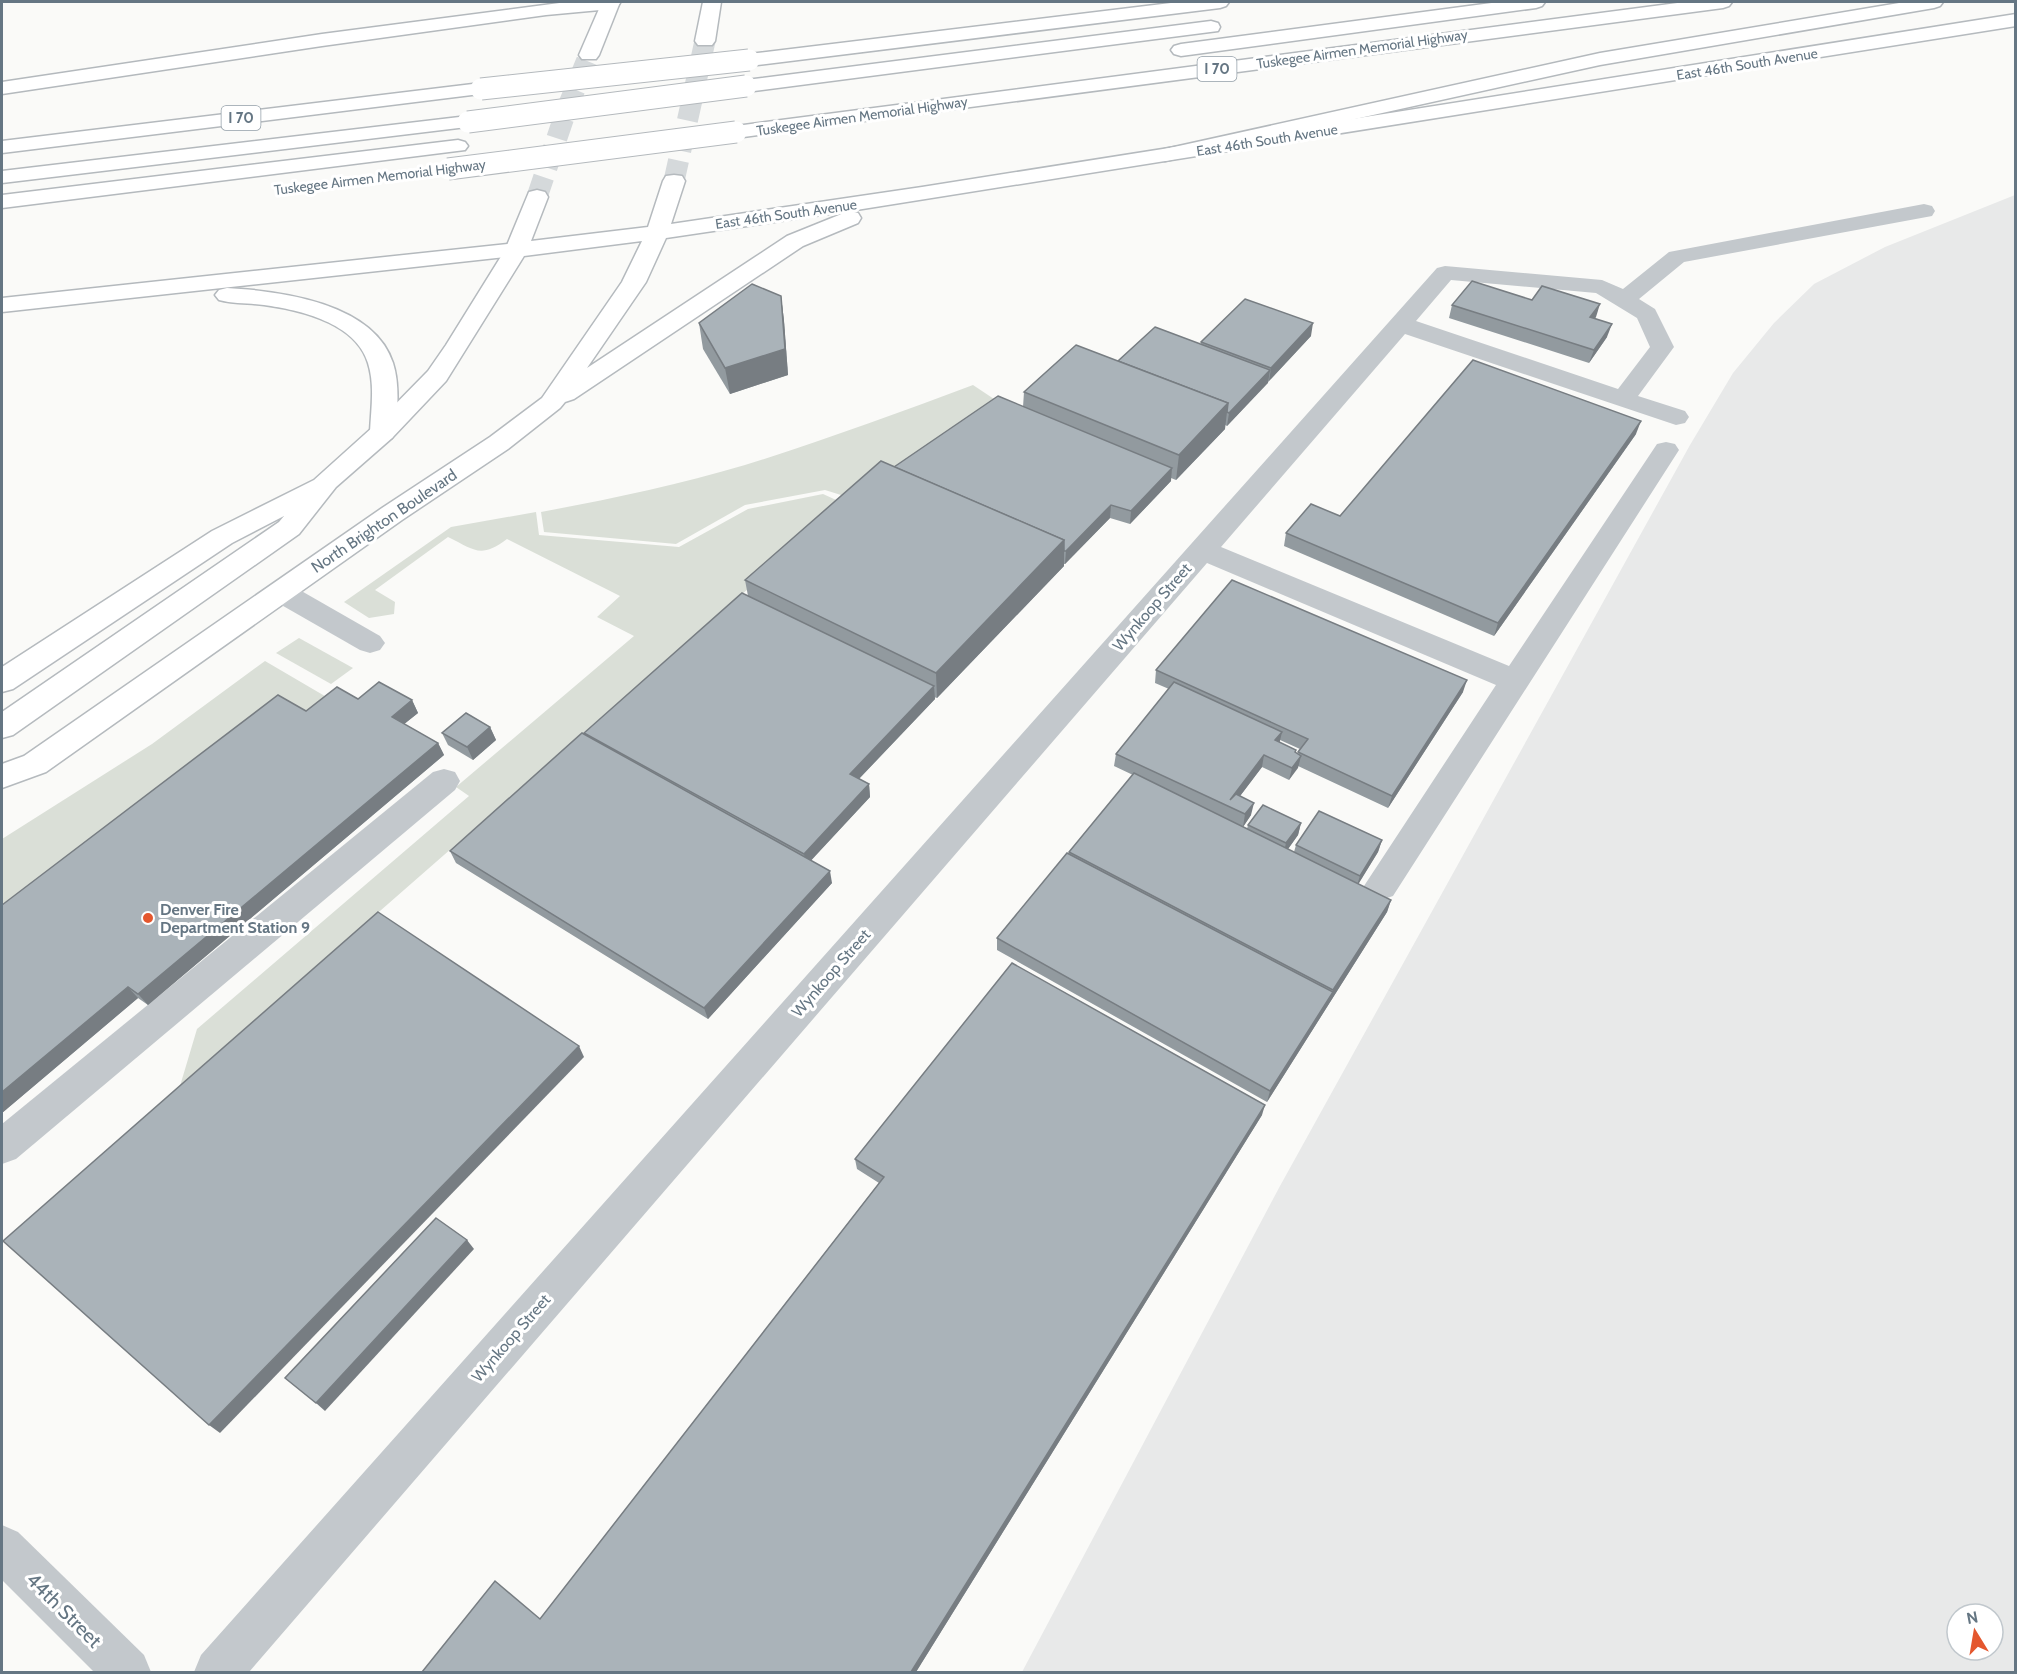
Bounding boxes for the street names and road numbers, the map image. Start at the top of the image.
street label: Tuskegee Airmen Memorial Highway [1255,25,1469,73]
street label: East 46th South Avenue [1675,44,1819,84]
road number: I 70 [1198,57,1236,81]
street label: Tuskegee Airmen Memorial Highway [755,92,969,140]
road number: I 70 [222,106,260,130]
street label: East 46th South Avenue [1195,120,1339,160]
street label: Tuskegee Airmen Memorial Highway [273,155,487,199]
street label: East 46th South Avenue [714,195,858,233]
street label: North Brighton Boulevard [308,465,460,577]
street label: Wynkoop Street [1109,559,1196,655]
street label: Wynkoop Street [788,925,875,1021]
street label: Wynkoop Street [468,1290,555,1386]
street label: 44th Street [21,1567,107,1653]

